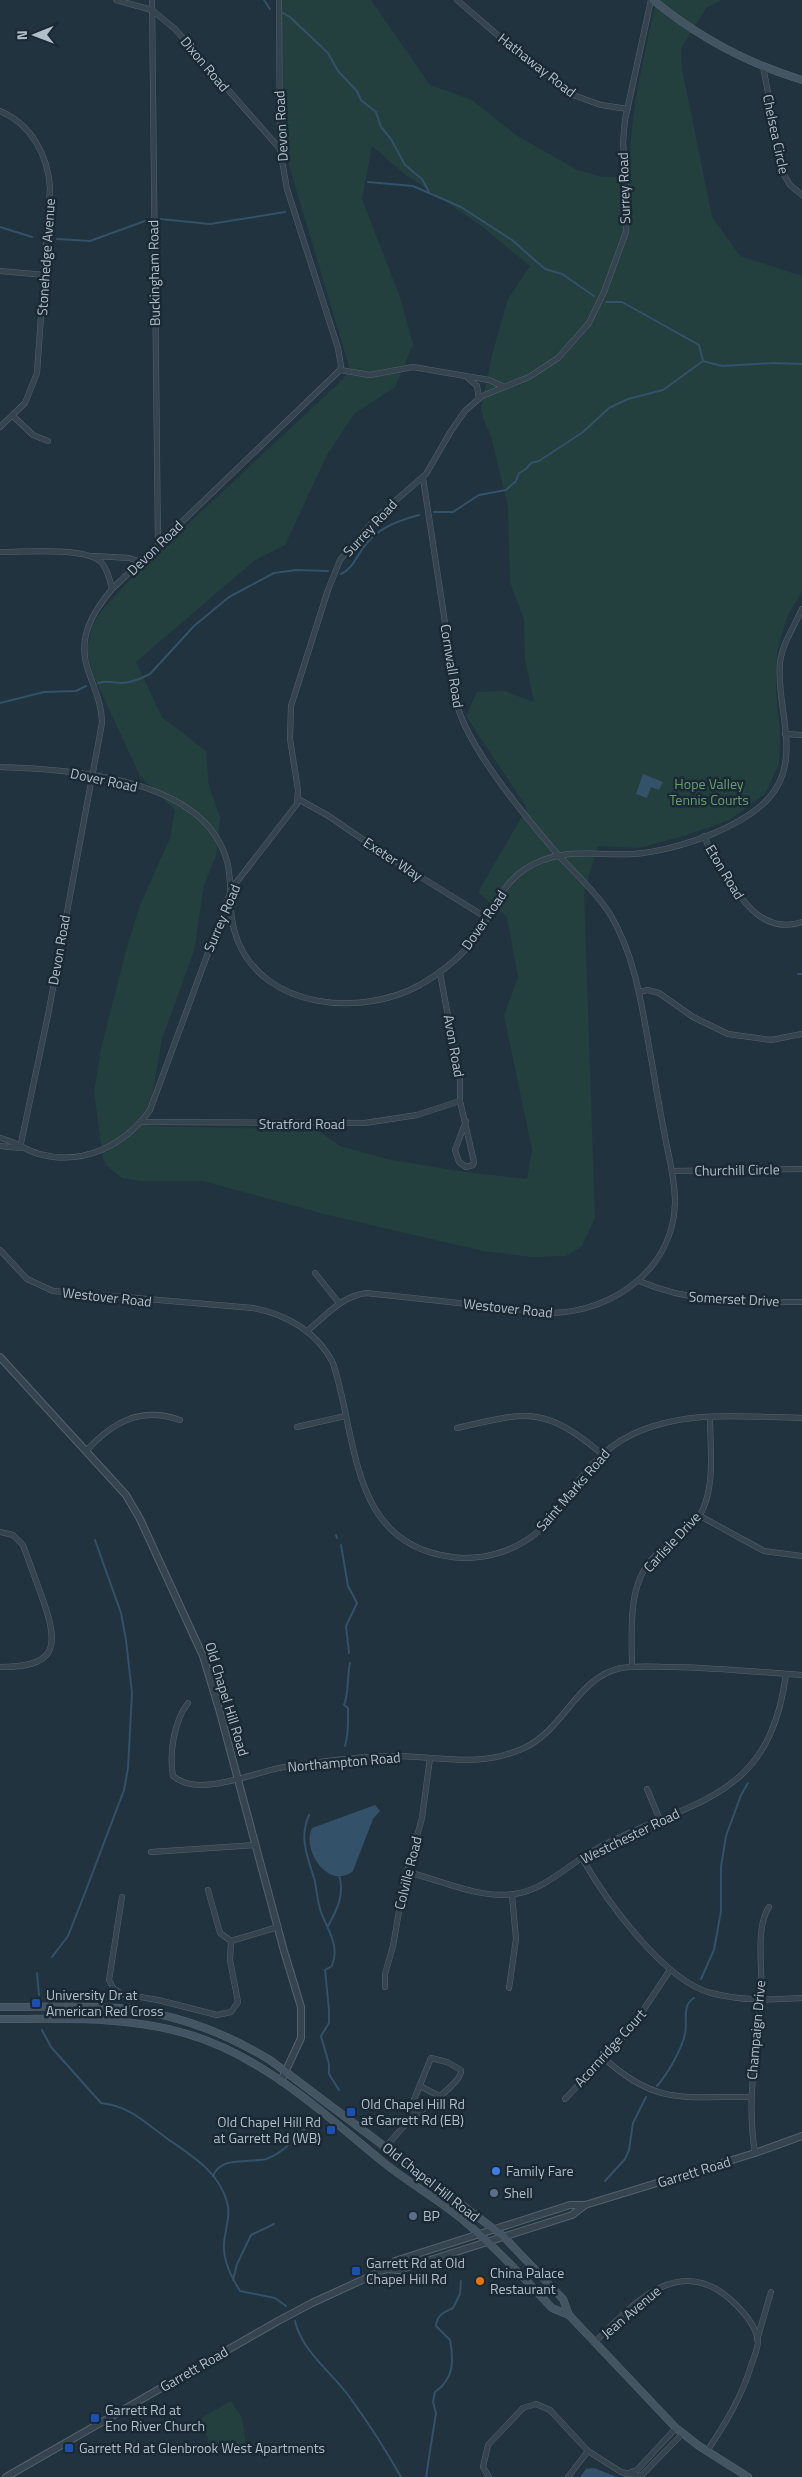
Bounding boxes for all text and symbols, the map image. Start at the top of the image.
north arrow [10,10,60,60]
street label: Hathaway Road [494,28,581,102]
text: N [11,30,32,40]
street label: Dixon Road [176,31,235,96]
street label: Devon Road [268,90,293,162]
street label: Chelsea Circle [758,92,795,176]
street label: Surrey Road [612,152,635,224]
street label: Stonehedge Avenue [31,198,60,316]
street label: Buckingham Road [142,220,165,326]
street label: Surrey Road [338,494,402,561]
street label: Devon Road [122,515,187,580]
street label: Cornwall Road [436,622,469,709]
street label: Dover Road [69,762,140,797]
park label: Hope Valley Tennis Courts [669,773,749,810]
street label: Exeter Way [360,832,427,886]
street label: Eton Road [701,840,750,903]
street label: Surrey Road [198,881,245,955]
street label: Dover Road [456,886,511,954]
street label: Devon Road [42,913,75,987]
street label: Avon Road [439,1013,470,1079]
street label: Stratford Road [259,1113,345,1134]
street label: Churchill Circle [694,1158,780,1181]
street label: Westover Road [61,1281,153,1312]
street label: Somerset Drive [688,1286,780,1311]
street label: Westover Road [462,1292,554,1323]
street label: Saint Marks Road [531,1444,614,1536]
street label: Carlisle Drive [638,1507,705,1577]
street label: Old Chapel Hill Road [200,1639,255,1758]
street label: Northampton Road [287,1746,401,1777]
street label: Westchester Road [577,1802,683,1869]
street label: Colville Road [388,1834,427,1912]
street label: Champaign Drive [741,1979,770,2081]
place label: University Dr at American Red Cross [46,1984,163,2021]
marker: University Dr at American Red Cross [30,1997,42,2009]
street label: Acornridge Court [569,2004,651,2091]
place label: Old Chapel Hill Rd at Garrett Rd (EB) [361,2093,465,2130]
marker: Old Chapel Hill Rd at Garrett Rd (EB) [345,2106,357,2118]
place label: Old Chapel Hill Rd at Garrett Rd (WB) [213,2111,321,2148]
marker: Old Chapel Hill Rd at Garrett Rd (WB) [325,2124,337,2136]
street label: Old Chapel Hill Road [378,2137,484,2226]
street label: Garrett Road [655,2150,733,2193]
place label: Family Fare [506,2160,573,2181]
marker: Family Fare [490,2165,502,2177]
place label: Shell [504,2182,533,2203]
marker: Shell [488,2187,500,2199]
place label: BP [423,2205,440,2226]
marker: BP [407,2210,419,2222]
place label: Garrett Rd at Old Chapel Hill Rd [366,2252,465,2289]
place label: China Palace Restaurant [490,2262,564,2299]
marker: Garrett Rd at Old Chapel Hill Rd [350,2265,362,2277]
marker: China Palace Restaurant [474,2275,486,2287]
street label: Jean Avenue [596,2280,665,2343]
street label: Garrett Road [156,2341,232,2397]
place label: Garrett Rd at Eno River Church [105,2399,205,2436]
marker: Garrett Rd at Eno River Church [89,2412,101,2424]
place label: Garrett Rd at Glenbrook West Apartments [79,2437,325,2458]
marker: Garrett Rd at Glenbrook West Apartments [63,2442,75,2454]

